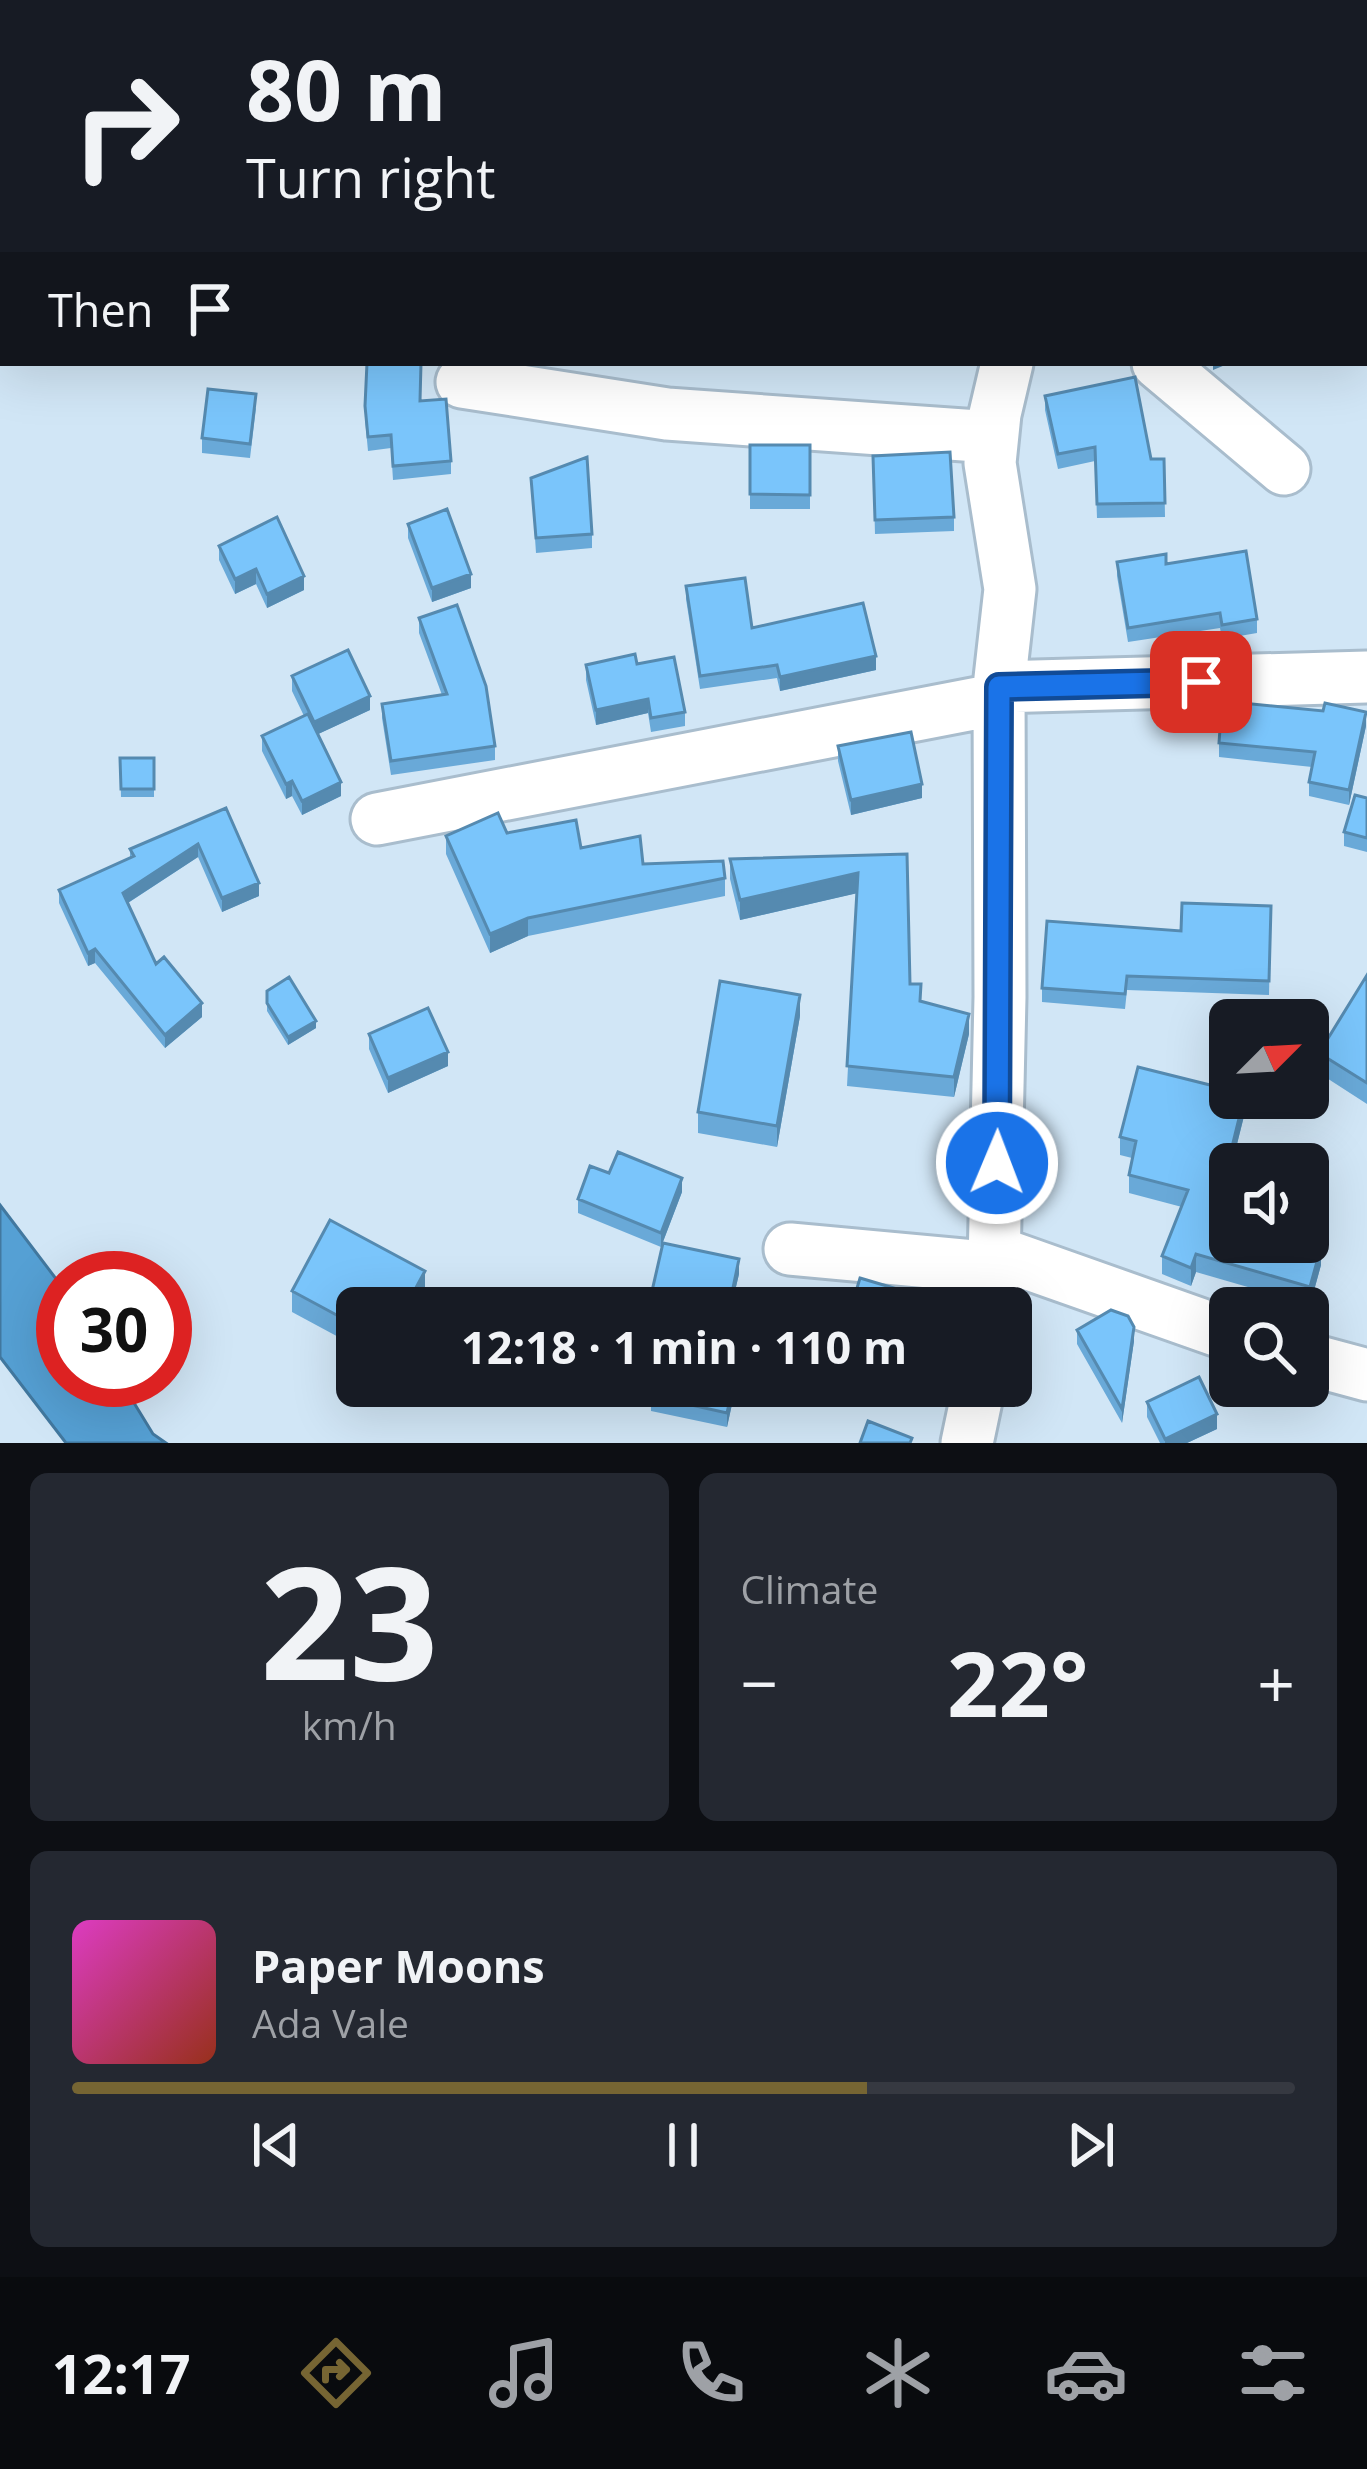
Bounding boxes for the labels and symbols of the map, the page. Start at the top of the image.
pin [1150,631,1252,733]
north arrow [1209,999,1329,1119]
position arrow [934,1100,1060,1226]
speed limit sign: 30 [36,1251,192,1407]

